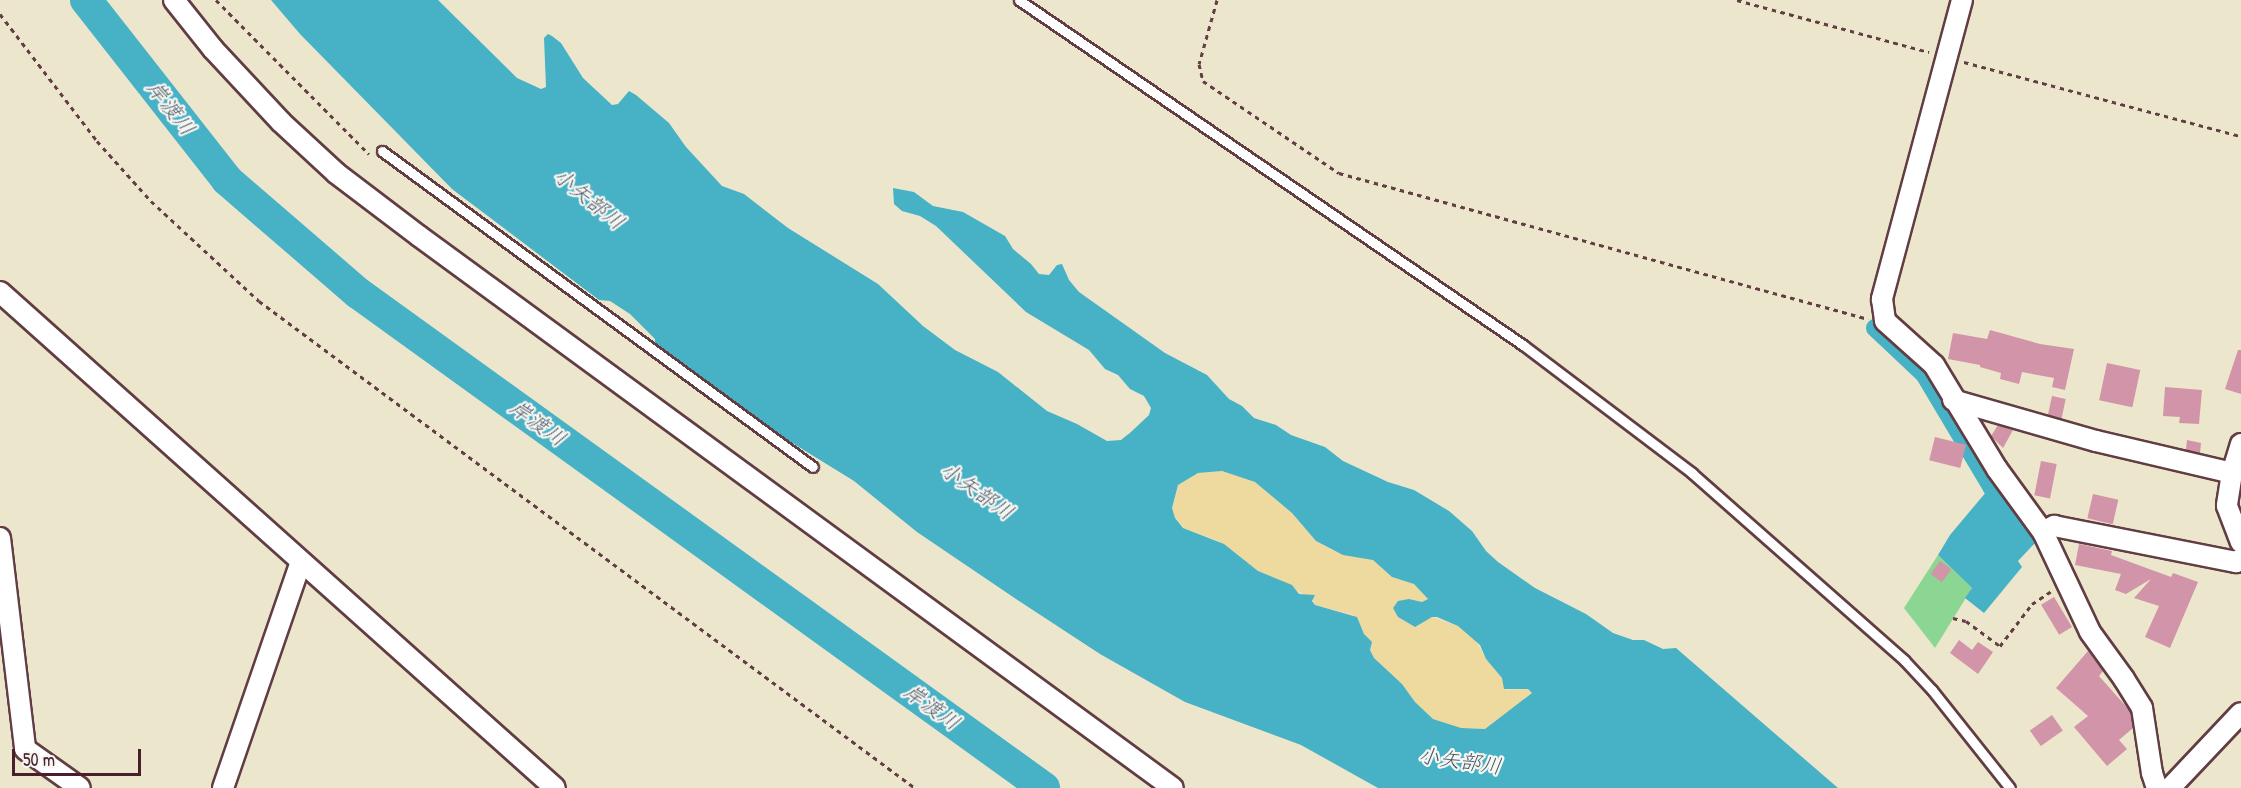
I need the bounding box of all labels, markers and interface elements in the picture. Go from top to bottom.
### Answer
water label: 岸渡川 [142,75,200,141]
water label: 小矢部川 [548,163,630,235]
water label: 岸渡川 [505,394,571,452]
water label: 小矢部川 [935,457,1019,525]
water label: 岸渡川 [899,678,965,736]
scale bar [15,737,144,775]
water label: 小矢部川 [1417,743,1503,779]
text: 50 m [23,747,55,772]

